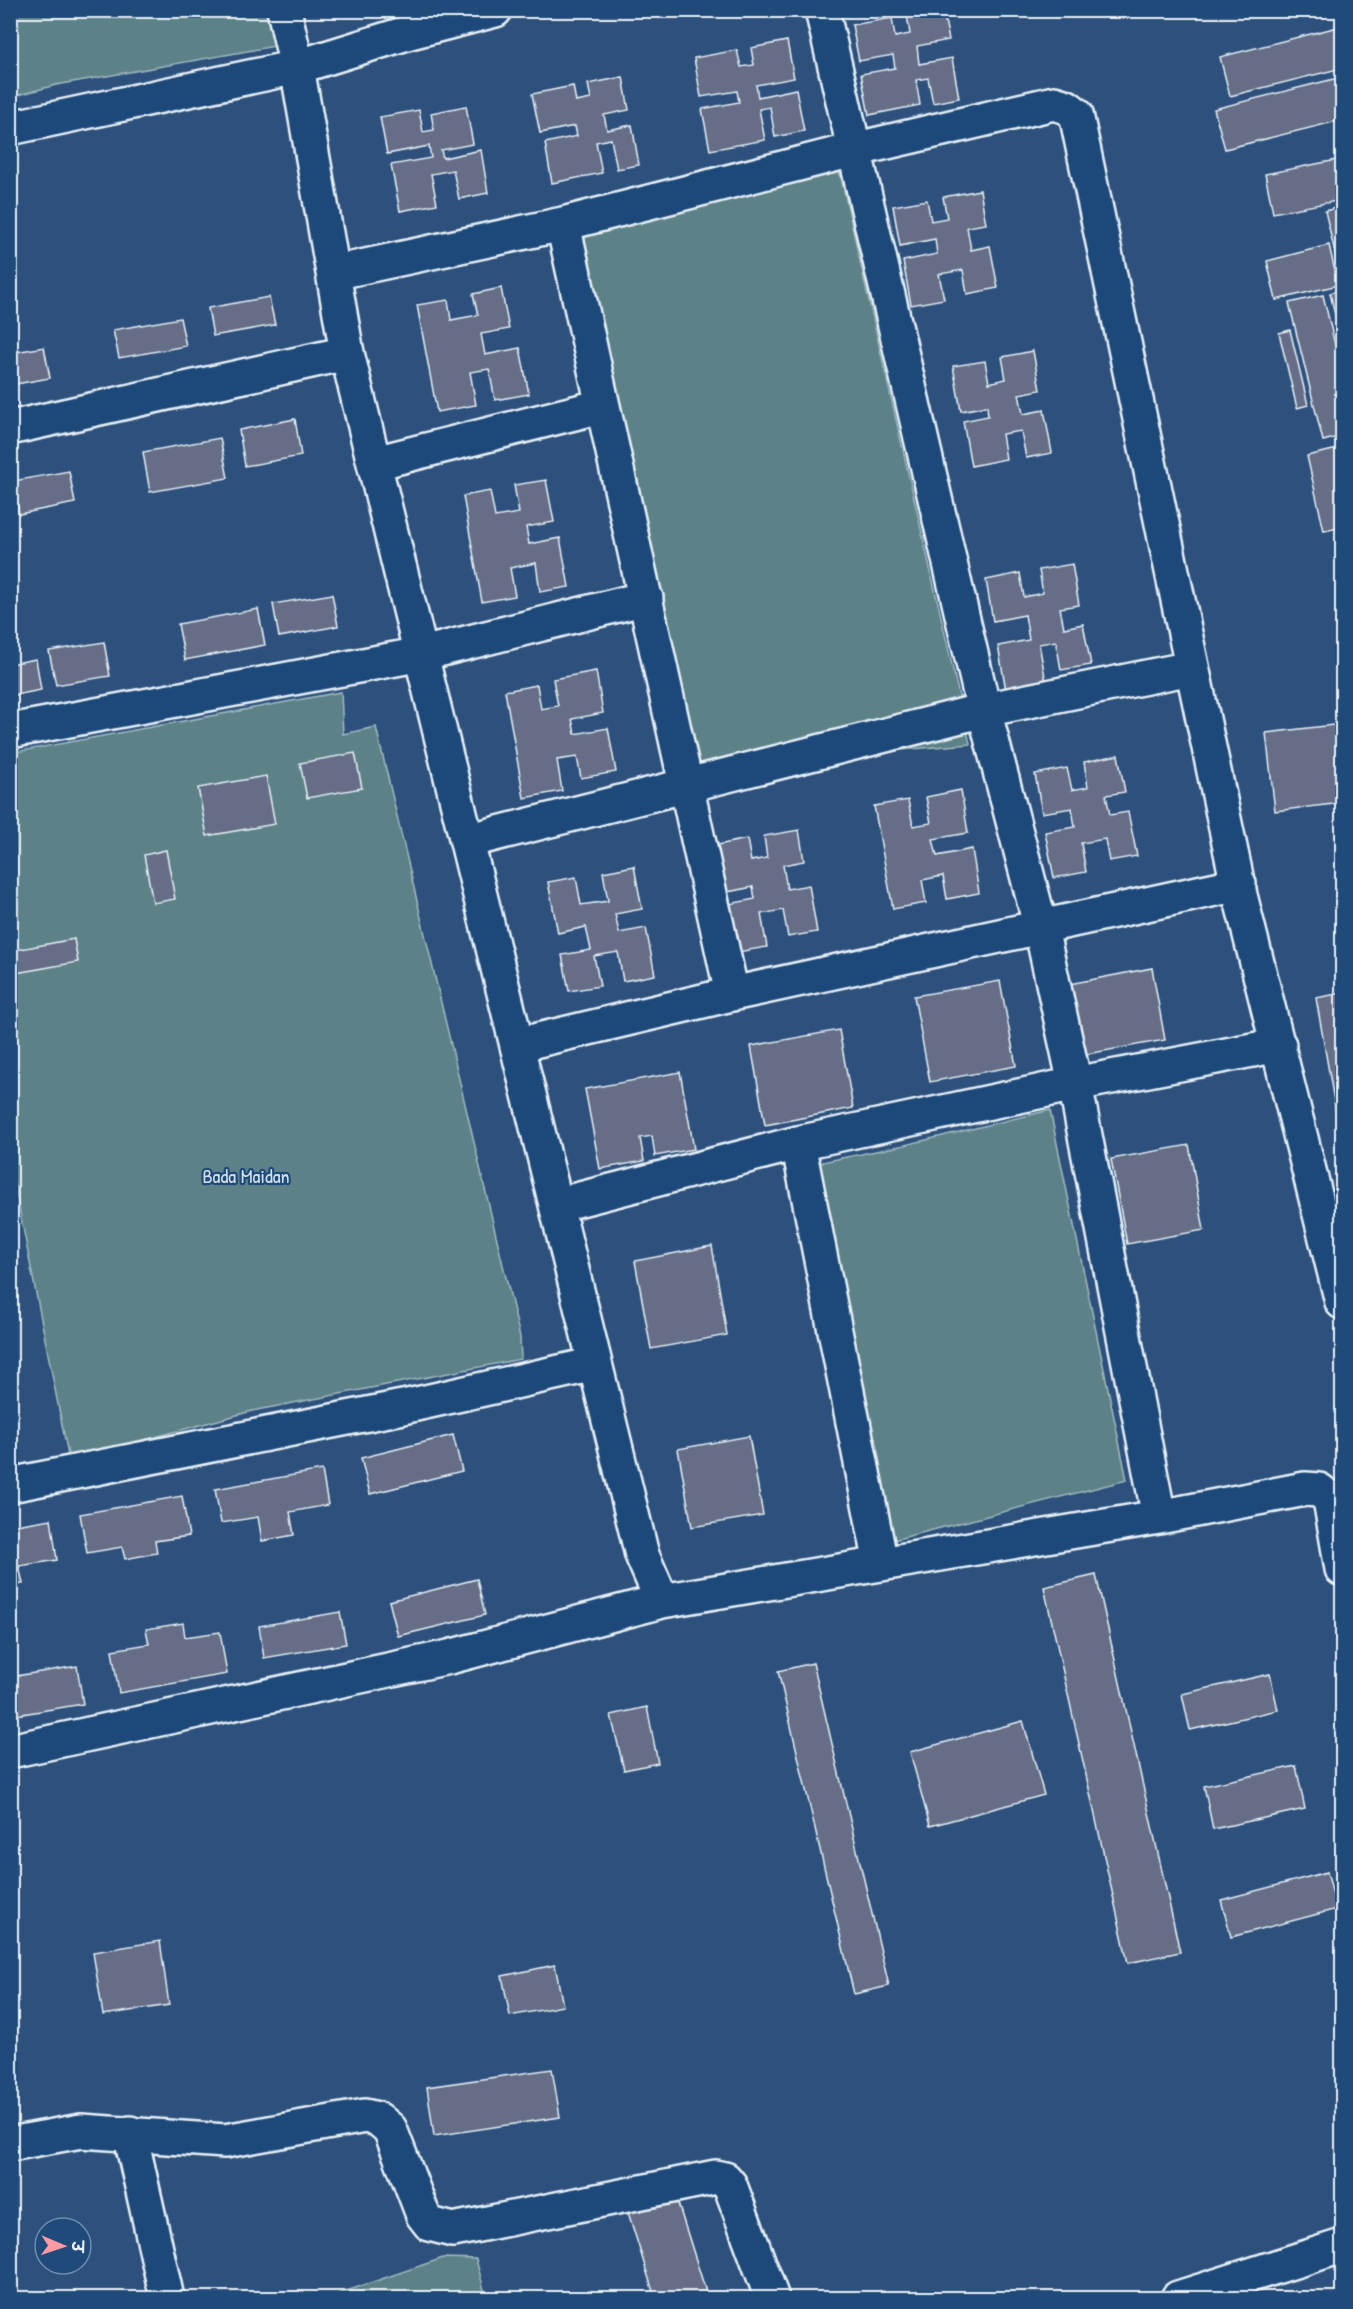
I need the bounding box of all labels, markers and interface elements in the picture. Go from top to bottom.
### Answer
park label: Bada Maidan [202,1162,290,1189]
north arrow [33,2216,93,2276]
text: उ [67,2239,89,2254]

